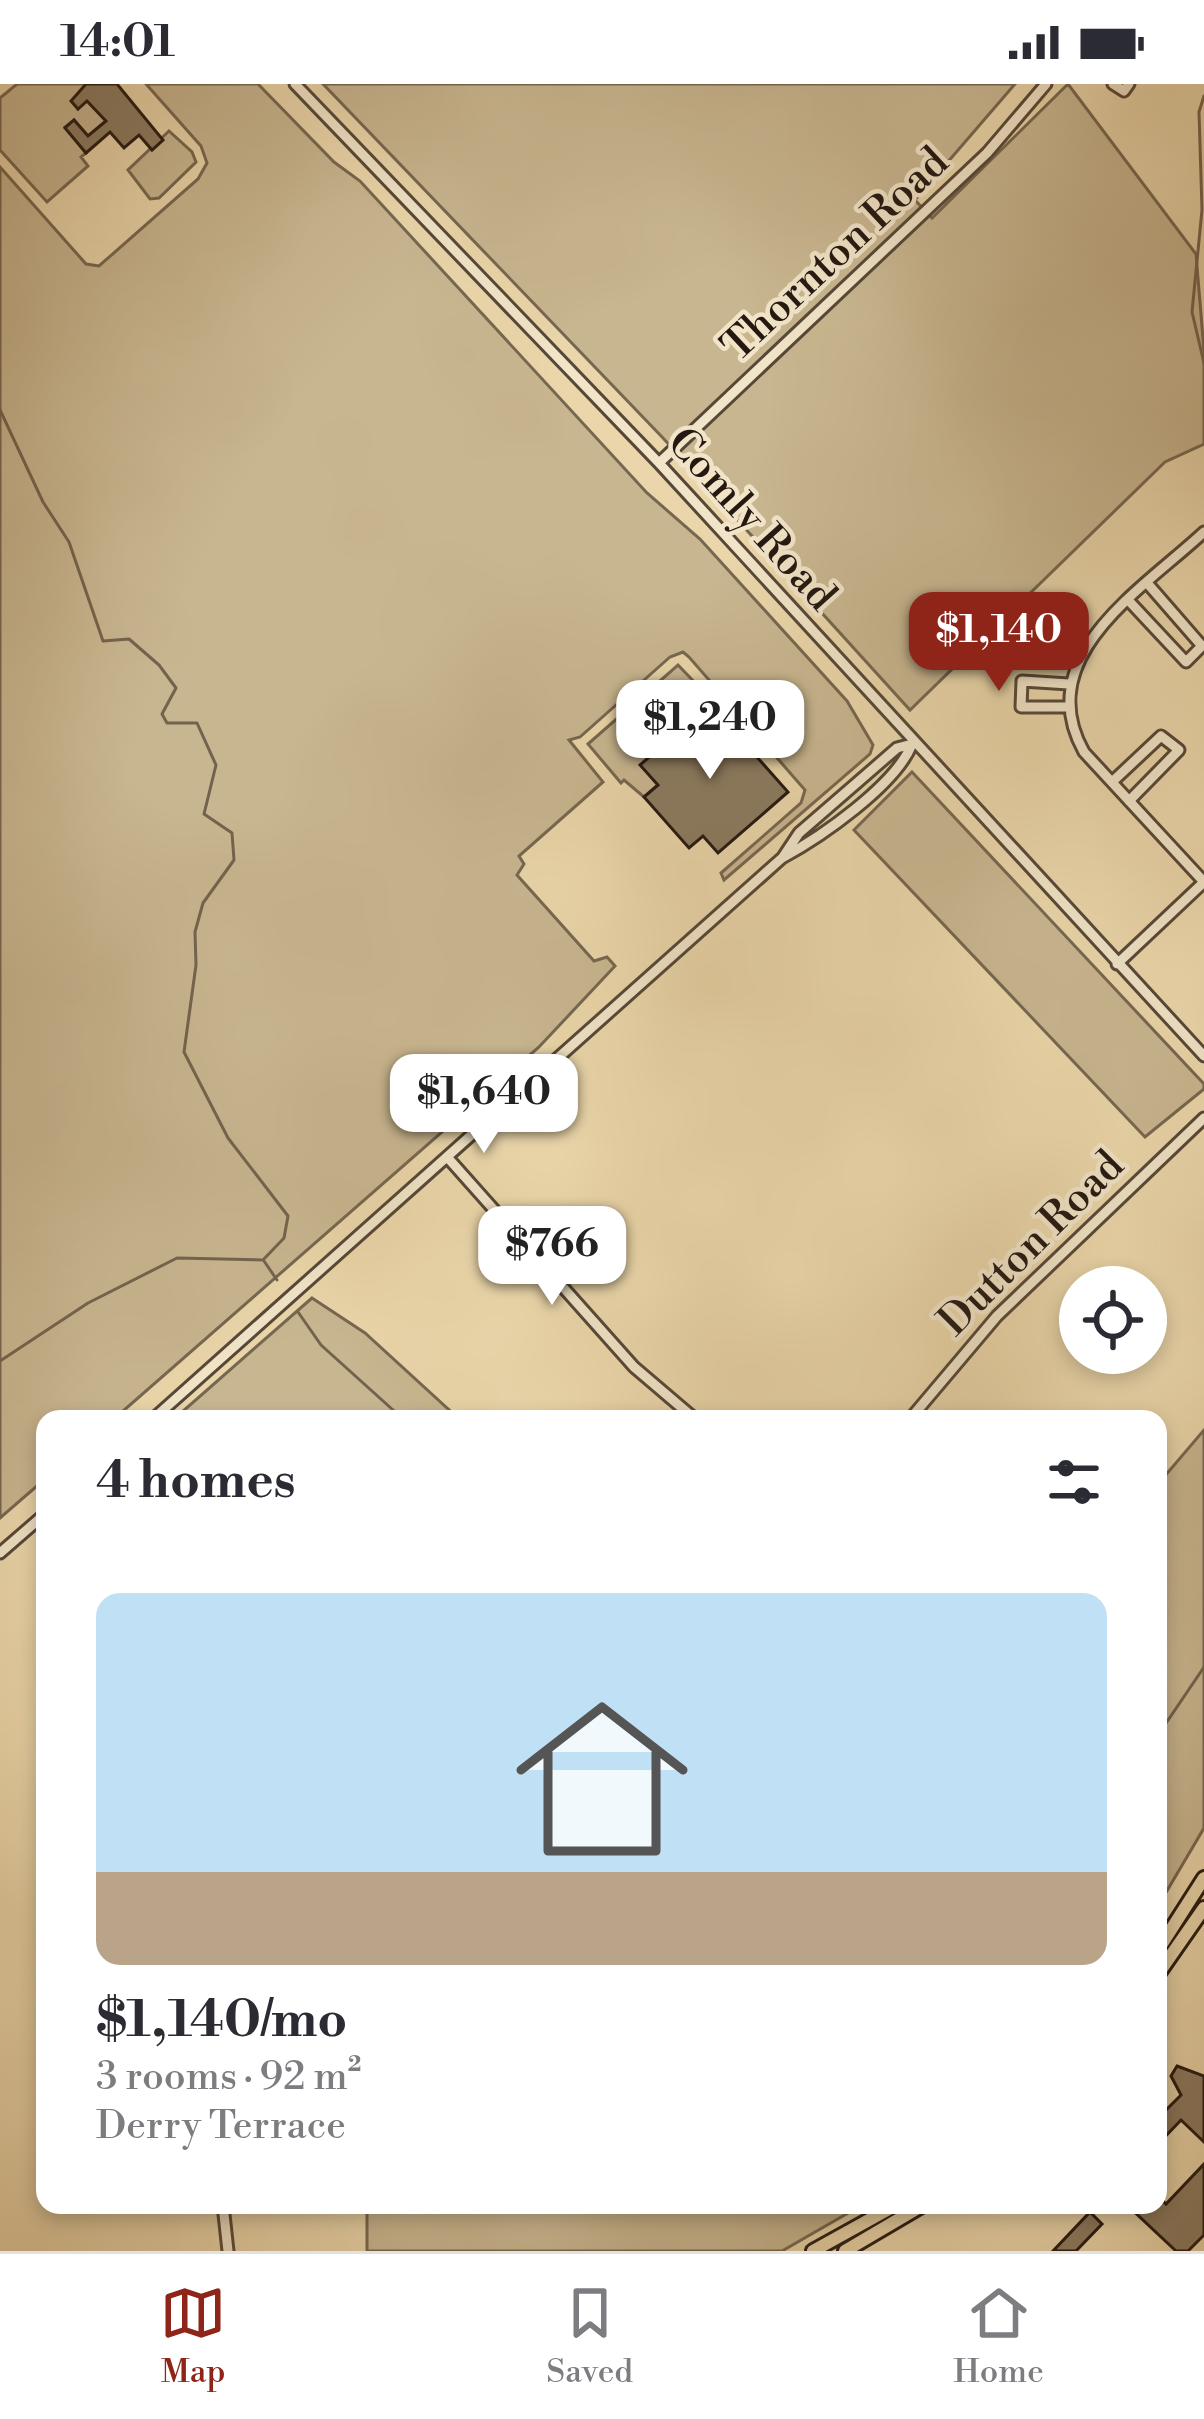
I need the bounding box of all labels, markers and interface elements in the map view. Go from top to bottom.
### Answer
text: 14:01 [60,14,175,71]
street label: Thornton Road [711,136,960,373]
street label: Comly Road [654,417,847,623]
pin: $1,140 [901,592,1097,694]
text: $1,140 [936,606,1062,655]
pin: $1,240 [612,680,808,782]
text: $1,240 [643,694,777,743]
pin: $1,640 [386,1054,582,1156]
text: $1,640 [417,1068,551,1117]
street label: Dutton Road [928,1140,1136,1348]
pin: $766 [481,1206,623,1308]
text: $766 [505,1220,599,1269]
map controls [1059,1266,1167,1374]
button: locate [1059,1266,1167,1374]
icon: filters [1041,1449,1107,1515]
text: 4 homes [96,1450,296,1514]
icon: home [494,1671,710,1887]
text: $1,140/mo [96,1989,347,2053]
text: 3 rooms · 92 m² [96,2053,361,2102]
text: Derry Terrace [96,2102,346,2151]
tab: Map [160,2280,226,2393]
tab: Saved [546,2280,633,2393]
tab: Home [953,2280,1044,2393]

